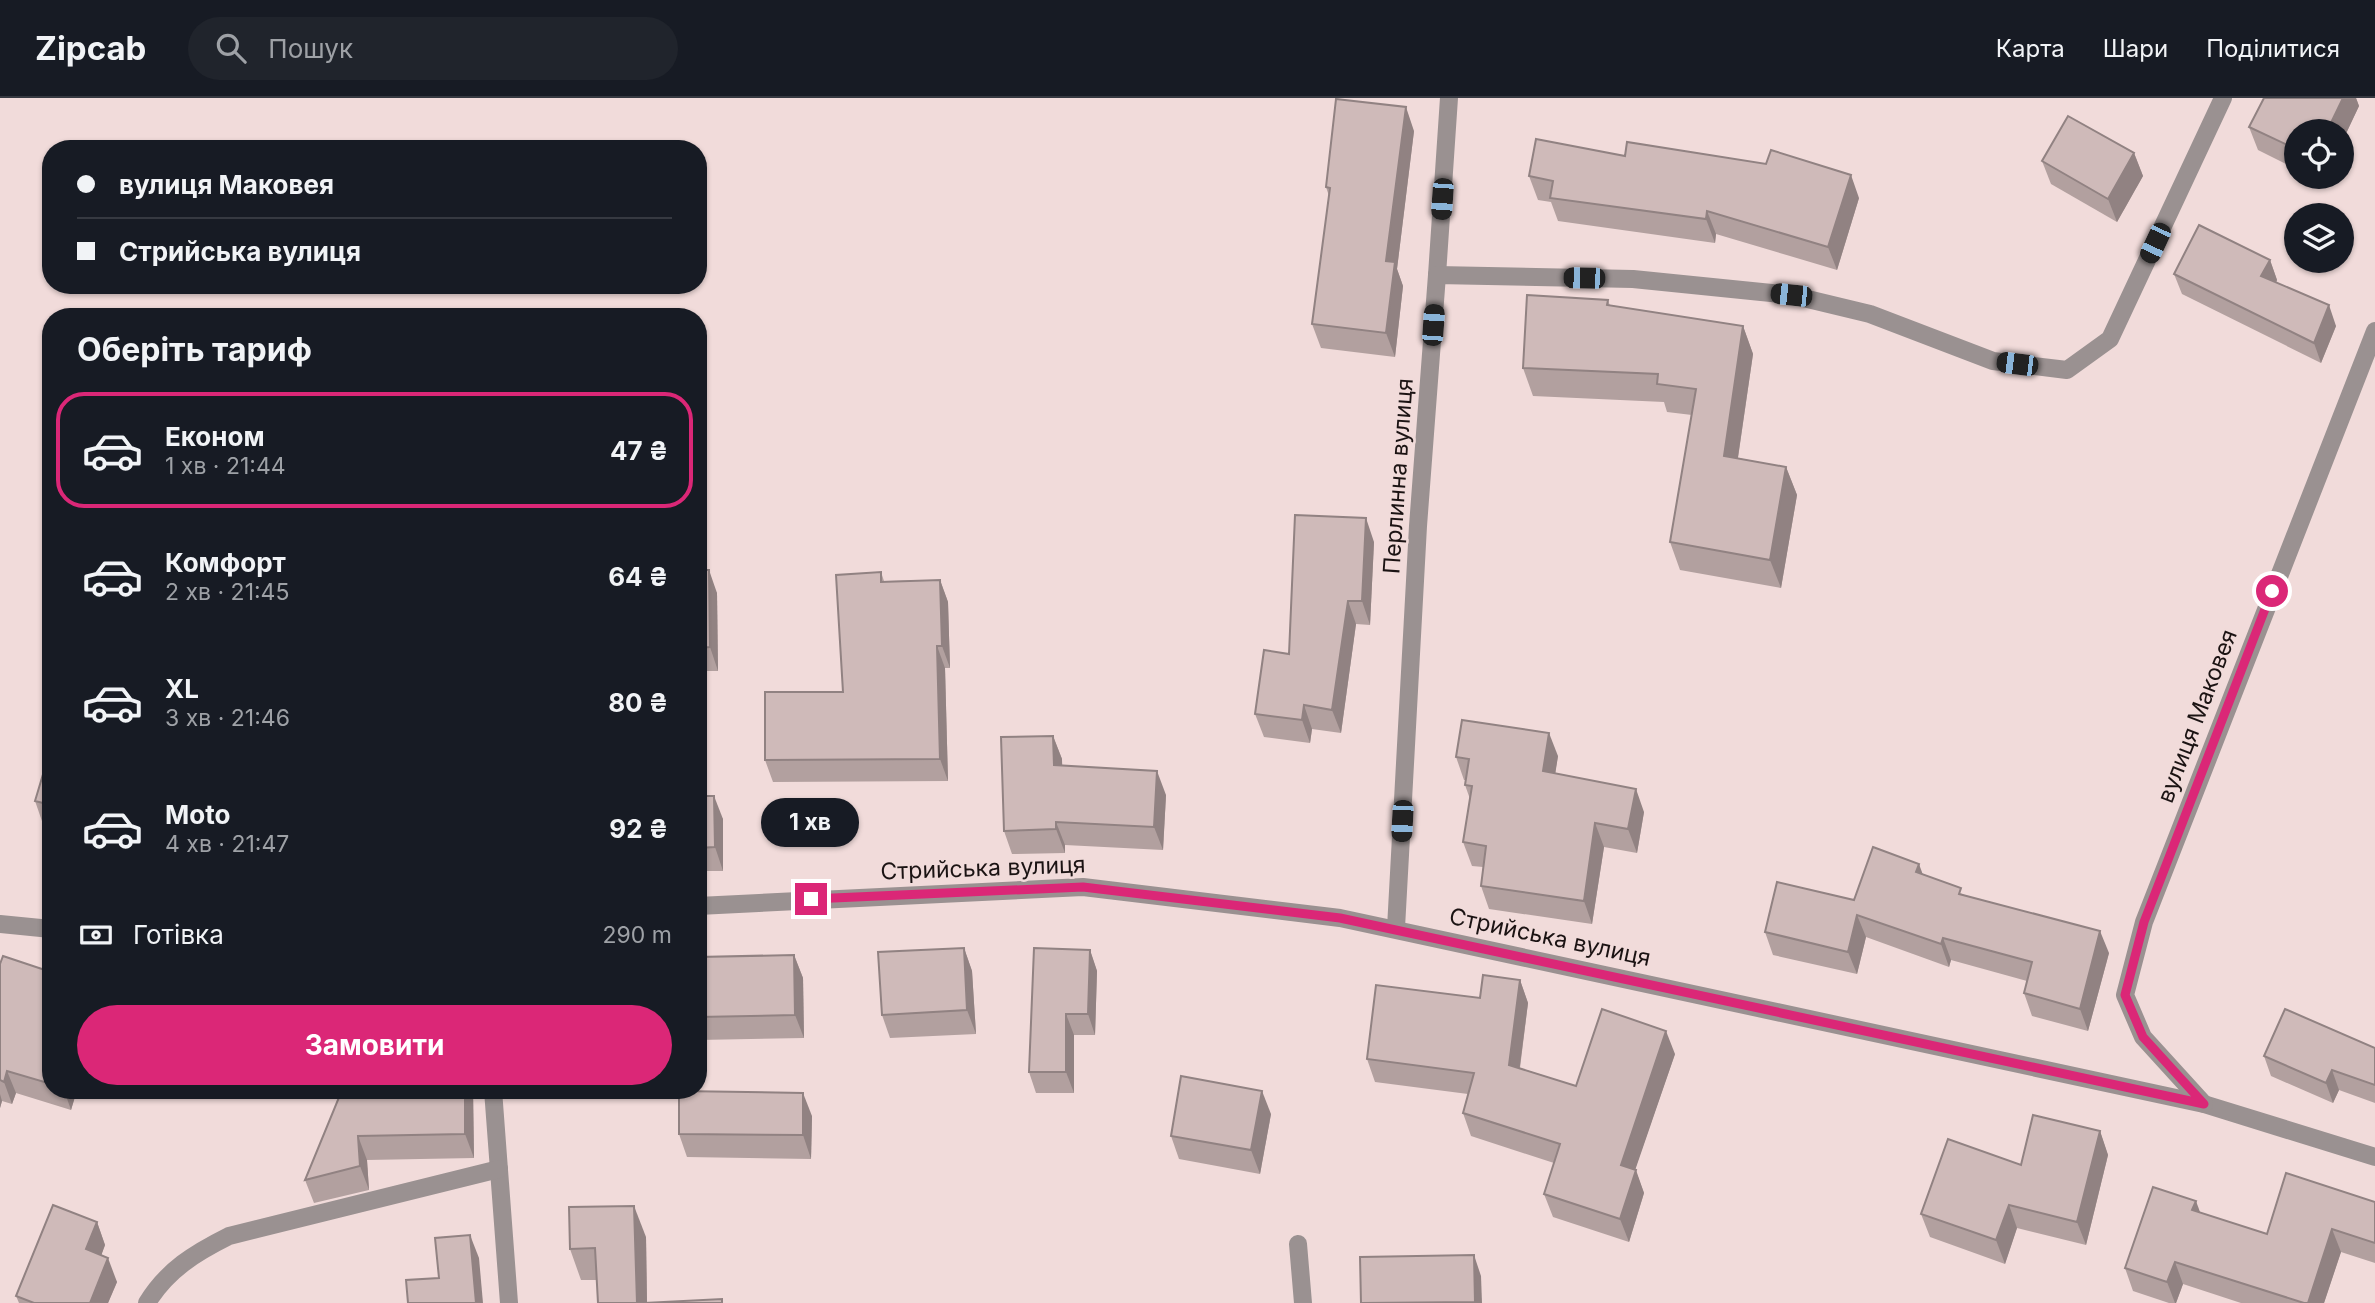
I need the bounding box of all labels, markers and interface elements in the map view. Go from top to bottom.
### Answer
search box [188,17,678,80]
text: Zipcab [35,28,146,68]
icon: search [212,29,250,67]
text: Пошук [268,33,353,64]
text: Карта [1996,34,2065,63]
text: Шари [2103,34,2168,63]
text: Поділитися [2206,34,2340,63]
map controls [2284,119,2354,273]
button: locate [2284,119,2354,189]
text: вулиця Маковея [119,169,334,200]
car [1431,177,1454,221]
button: layers [2284,203,2354,273]
car [2137,220,2174,266]
text: Стрийська вулиця [119,236,361,267]
car [1563,267,1606,289]
car [1770,282,1813,308]
car [1422,303,1445,347]
text: Оберіть тариф [77,330,312,369]
car [1995,351,2040,377]
street label: Перлинна вулиця [1377,377,1419,575]
icon: car [81,419,144,482]
text: Економ [165,421,265,452]
text: 47 ₴ [610,435,668,466]
text: 1 хв · 21:44 [165,452,286,480]
icon: car [81,545,144,608]
text: Комфорт [165,547,286,578]
text: 64 ₴ [608,561,668,592]
route start [2256,575,2288,607]
text: 2 хв · 21:45 [165,578,289,606]
street label: вулиця Маковея [2151,625,2243,807]
icon: car [81,671,144,734]
text: XL [165,673,199,704]
text: 80 ₴ [608,687,668,718]
text: 3 хв · 21:46 [165,704,290,732]
icon: car [81,797,144,860]
callout: 1 хв [762,798,860,846]
text: Moto [165,799,230,830]
car [1391,799,1414,843]
text: 1 хв [789,808,831,836]
text: 92 ₴ [609,813,668,844]
text: 4 хв · 21:47 [165,830,289,858]
street label: Стрийська вулиця [880,850,1086,886]
route end [795,883,827,915]
street label: Стрийська вулиця [1447,902,1653,972]
icon: cash [77,916,115,954]
text: Готівка [133,919,224,950]
text: 290 m [603,921,672,949]
button: Замовити [77,1005,672,1085]

